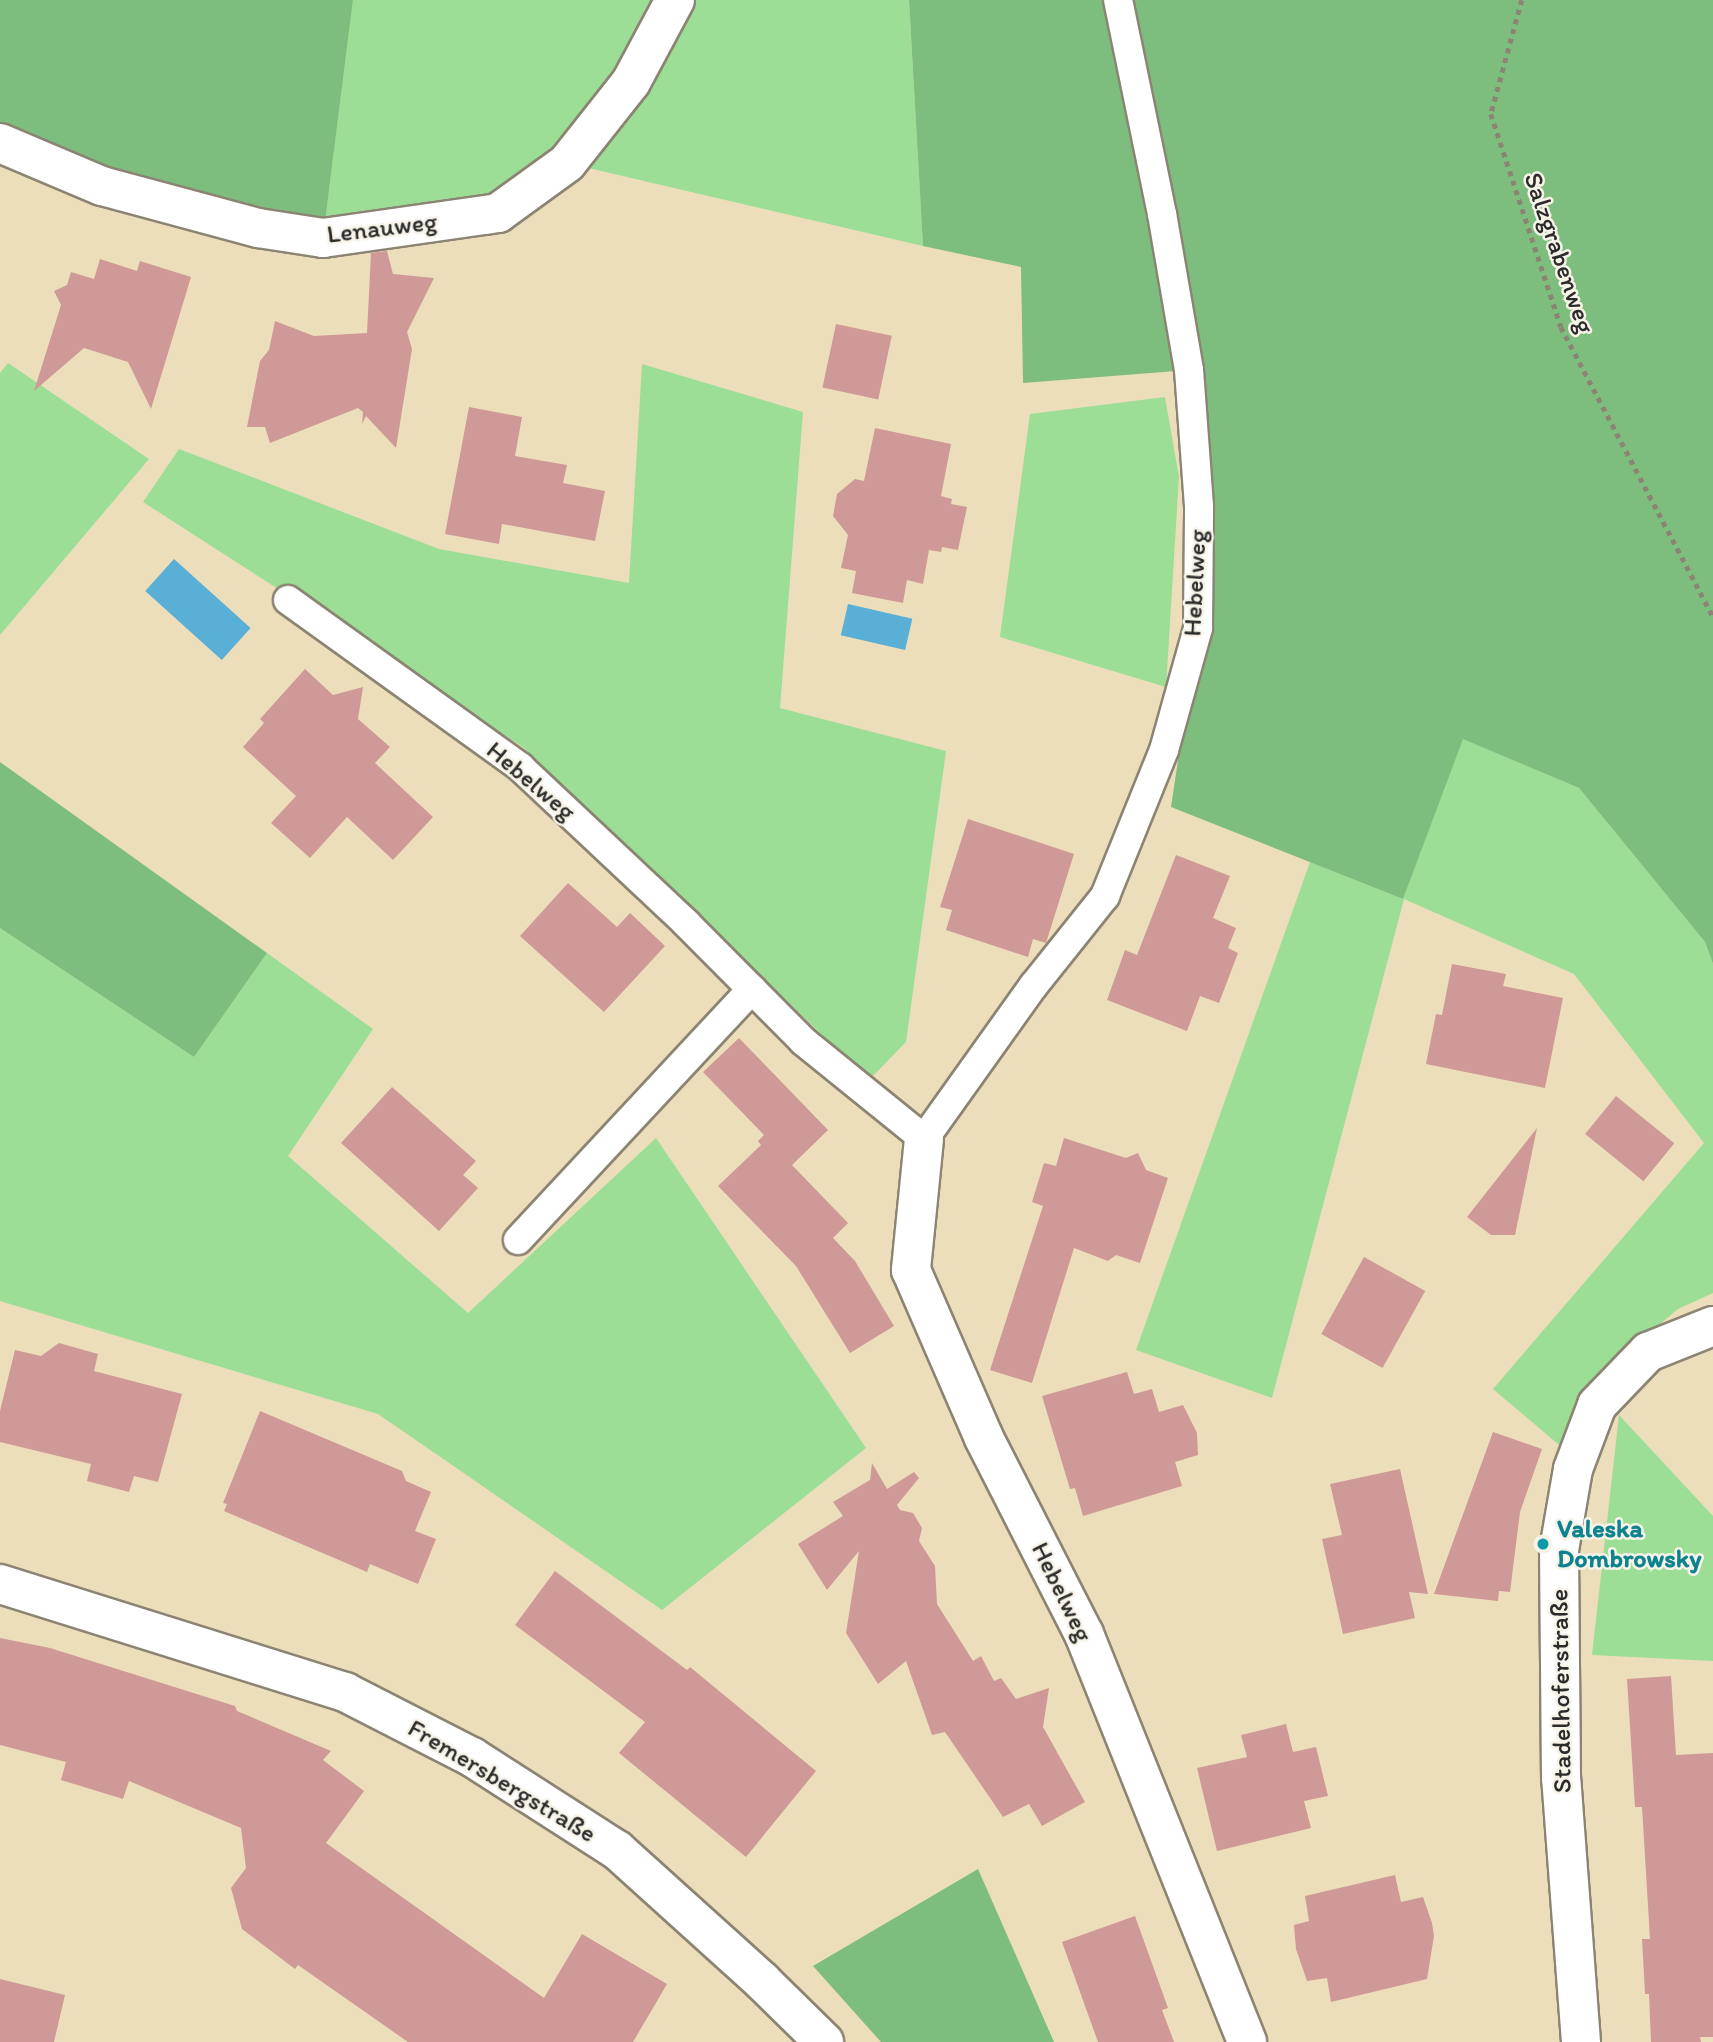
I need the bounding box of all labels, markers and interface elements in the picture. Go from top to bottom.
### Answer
street label: Salzgrabenweg [1517,169,1601,337]
street label: Lenauweg [325,206,439,250]
street label: Hebelweg [1177,529,1213,637]
street label: Hebelweg [480,735,582,827]
place label: Valeska Dombrowsky [1557,1513,1701,1574]
marker: Valeska Dombrowsky [1535,1536,1551,1552]
street label: Hebelweg [1024,1537,1100,1647]
street label: Stadelhoferstraße [1544,1589,1578,1793]
street label: Fremersbergstraße [402,1712,602,1850]

